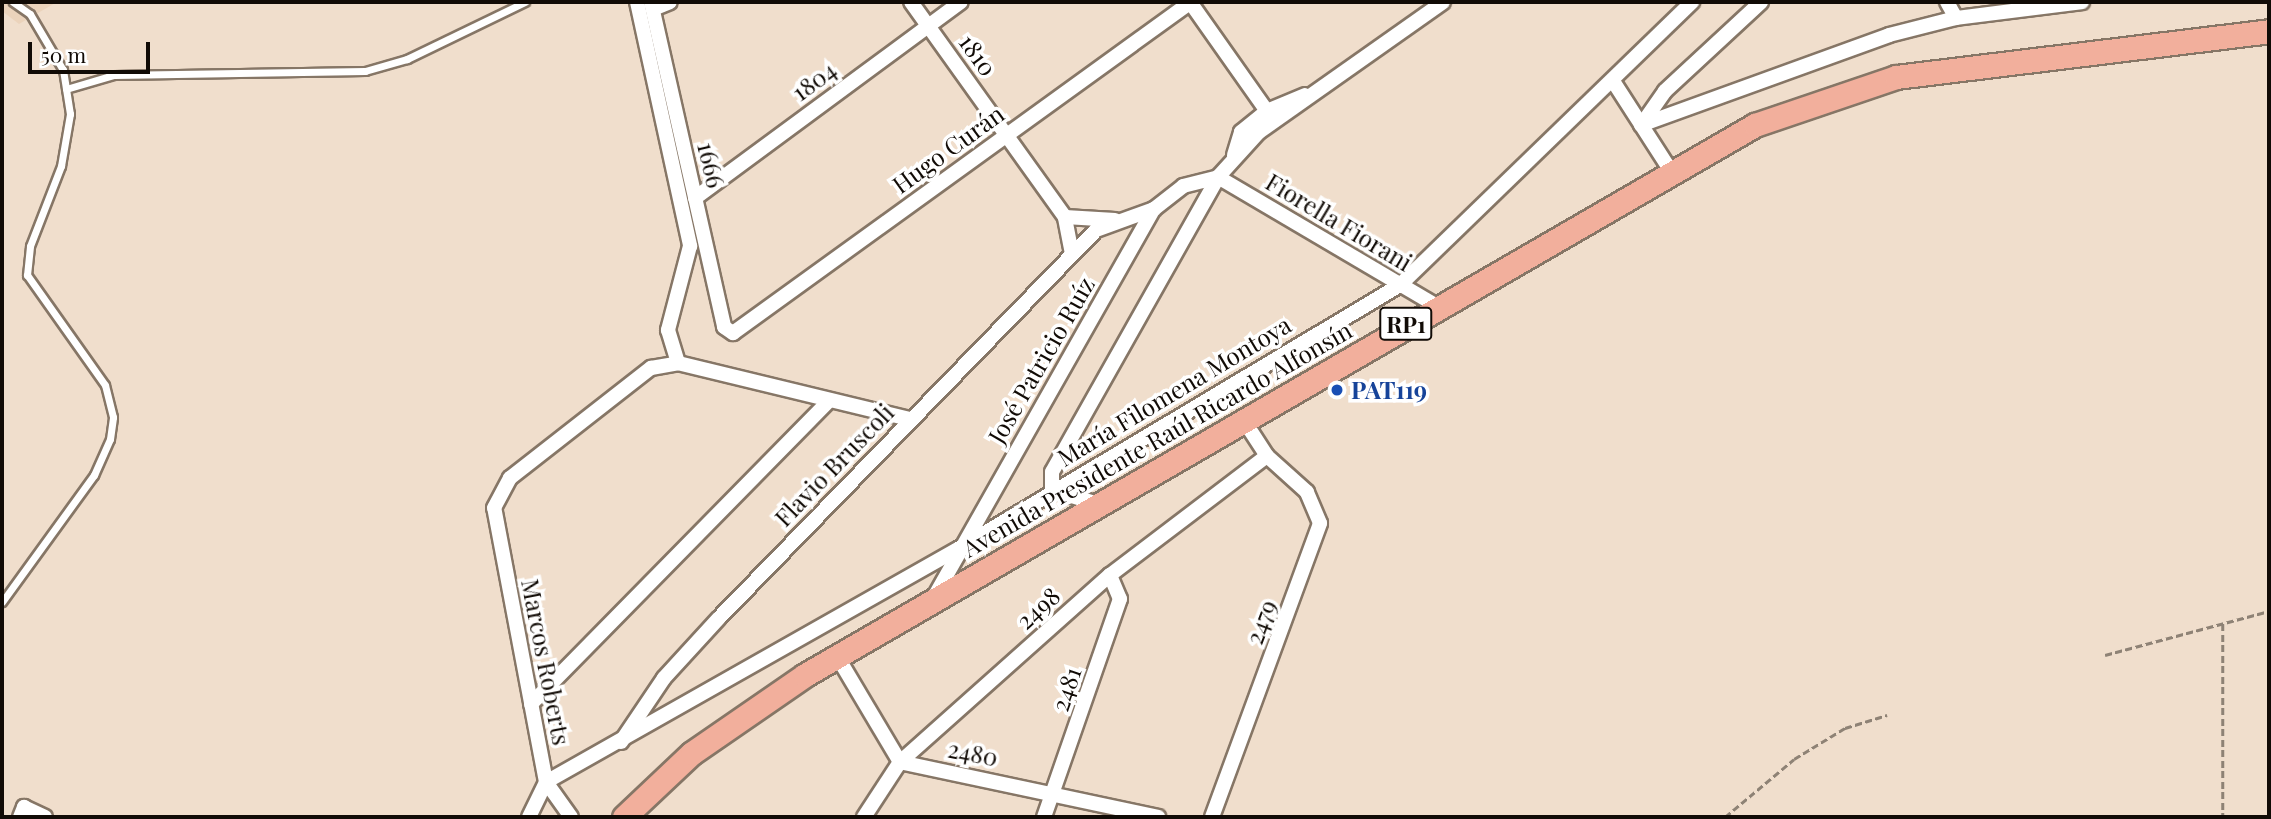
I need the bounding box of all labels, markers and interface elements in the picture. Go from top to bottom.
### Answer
scale bar [32,28,154,72]
street label: 1810 [953,28,1003,82]
text: 50 m [41,40,86,68]
street label: 1804 [786,55,842,107]
street label: Hugo Curán [887,99,1009,199]
street label: 1666 [692,139,730,191]
street label: Fiorella Fiorani [1261,167,1417,277]
street label: José Patricio Ruíz [982,272,1100,448]
road number: RP1 [1378,304,1434,344]
street label: María Filomena Montoya [1052,310,1296,472]
street label: Avenida Presidente Raúl Ricardo Alfonsín [957,315,1357,563]
place label: PAT119 [1351,376,1427,404]
marker: PAT119 [1329,382,1345,398]
street label: Flavio Bruscoli [769,398,899,532]
street label: Marcos Roberts [516,576,576,748]
street label: 2498 [1011,581,1065,635]
street label: 2479 [1239,596,1283,648]
street label: 2481 [1045,663,1087,715]
street label: 2480 [946,734,1000,772]

